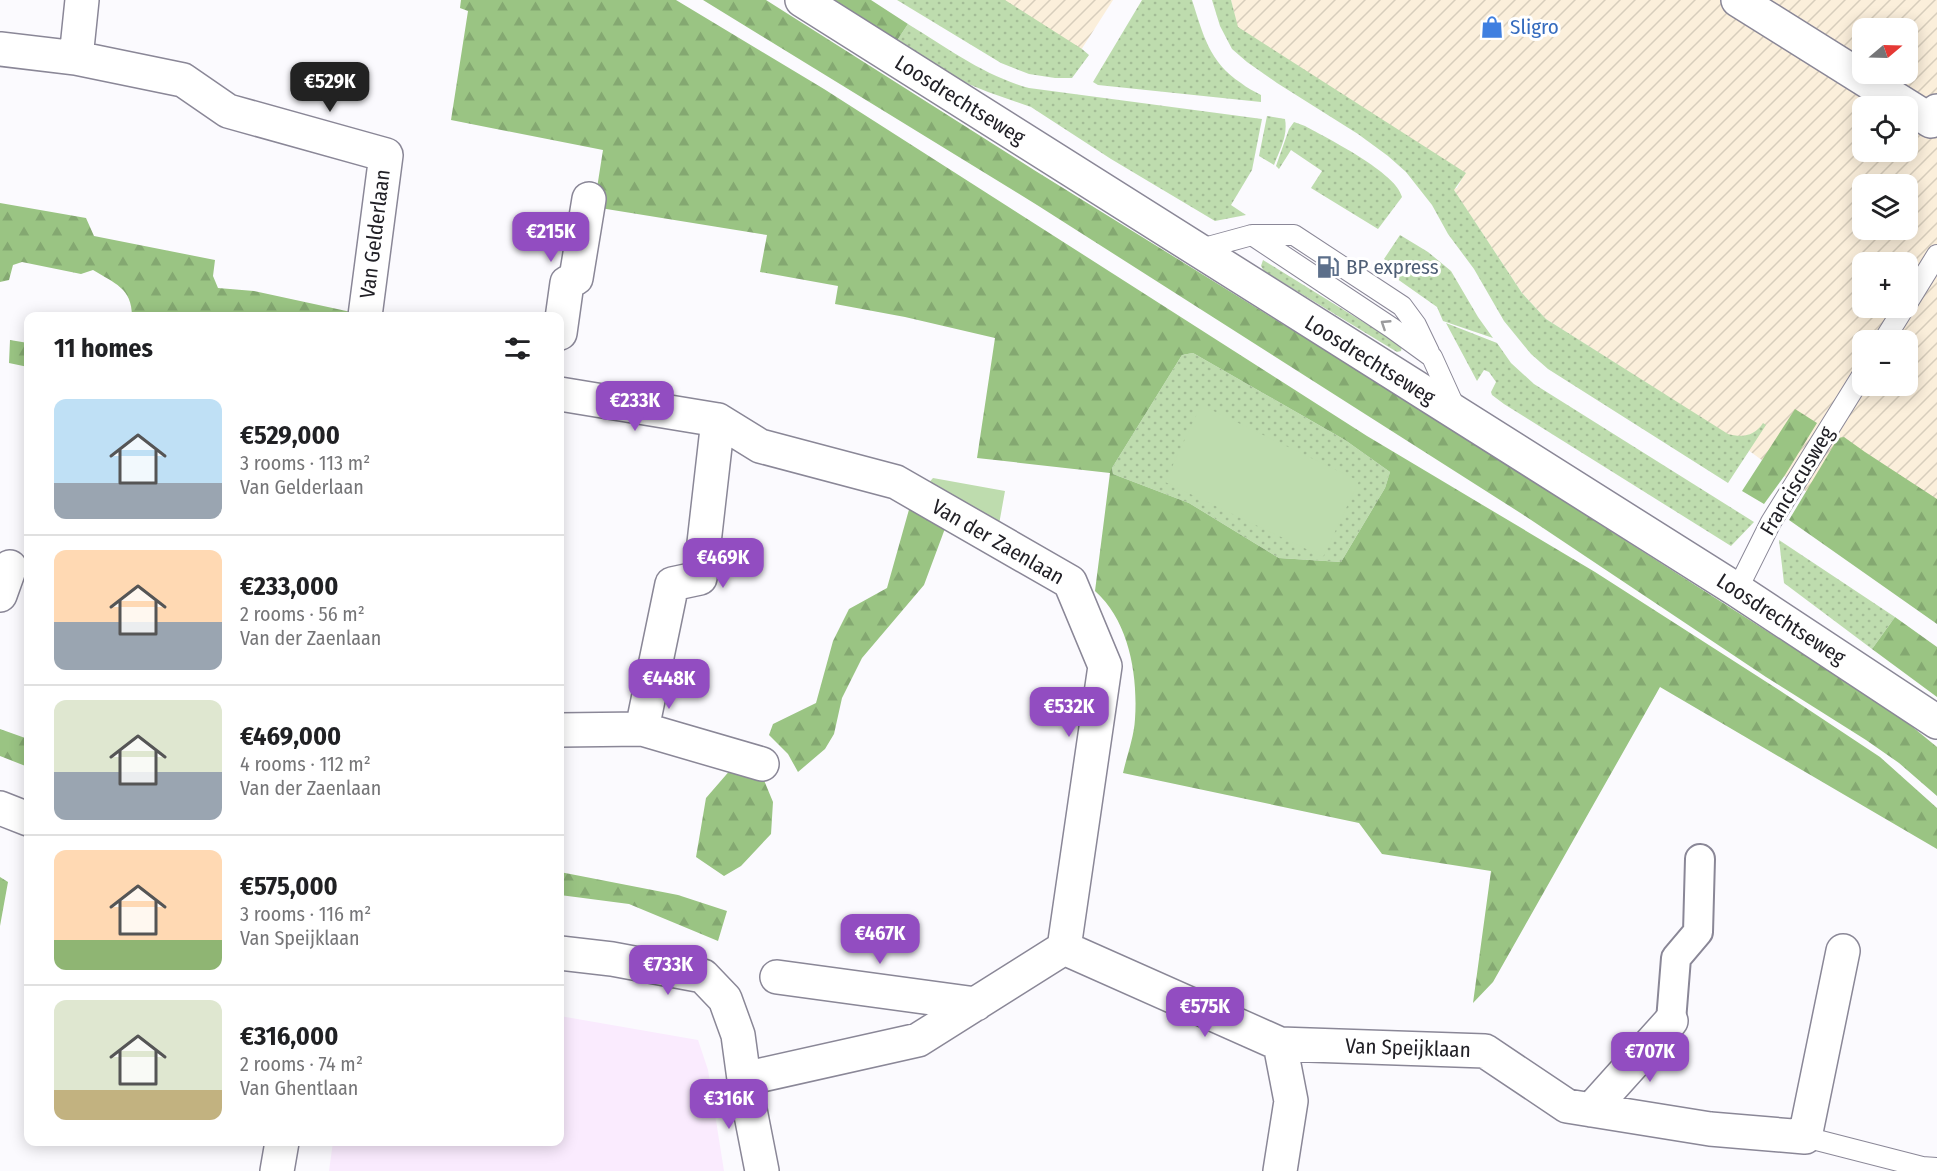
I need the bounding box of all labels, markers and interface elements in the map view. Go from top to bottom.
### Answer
shop icon: Sligro [1479,14,1505,40]
place label: Sligro [1510,14,1559,40]
north arrow [1852,18,1918,84]
map controls [1852,18,1918,396]
street label: Loosdrechtseweg [890,50,1030,150]
pin: €529K [288,62,372,113]
text: €529K [304,69,356,93]
button: locate [1852,96,1918,162]
street label: Van Gelderlaan [354,168,396,300]
button: layers [1852,174,1918,240]
pin: €215K [509,212,593,263]
text: €215K [526,219,576,243]
button: + [1852,252,1918,318]
fuel station icon: BP express [1315,254,1341,280]
place label: BP express [1346,254,1439,280]
street label: Loosdrechtseweg [1300,310,1440,410]
one-way arrow [1381,319,1391,331]
button: − [1852,330,1918,396]
icon: filters [501,332,534,365]
text: 11 homes [54,333,153,364]
pin: €233K [593,381,677,432]
text: €233K [610,388,660,412]
text: €529,000 [240,420,340,451]
street label: Franciscusweg [1754,422,1840,540]
icon: home [102,423,174,495]
text: 3 rooms · 113 m² [240,451,370,475]
text: Van Gelderlaan [240,475,364,499]
street label: Van der Zaenlaan [927,494,1069,590]
pin: €469K [681,538,765,589]
text: €469K [697,545,749,569]
street label: Loosdrechtseweg [1712,568,1850,670]
text: €233,000 [240,571,338,602]
icon: home [102,574,174,646]
text: 2 rooms · 56 m² [240,602,365,626]
text: Van der Zaenlaan [240,626,381,650]
pin: €448K [627,659,711,710]
text: €448K [643,666,695,690]
pin: €532K [1027,687,1111,738]
text: €532K [1044,694,1094,718]
text: €469,000 [240,721,341,752]
icon: home [102,724,174,796]
text: 4 rooms · 112 m² [240,752,371,776]
text: Van der Zaenlaan [240,776,381,800]
text: €575,000 [240,871,338,902]
icon: home [102,874,174,946]
text: 3 rooms · 116 m² [240,902,371,926]
pin: €467K [838,914,922,965]
text: €467K [855,921,905,945]
text: Van Speijklaan [240,926,359,950]
pin: €733K [626,945,710,996]
text: €733K [643,952,693,976]
pin: €575K [1163,987,1247,1038]
text: €575K [1180,994,1230,1018]
text: €316,000 [240,1021,338,1052]
icon: home [102,1024,174,1096]
pin: €707K [1608,1032,1692,1083]
street label: Van Speijklaan [1345,1033,1471,1063]
text: €707K [1625,1039,1675,1063]
text: 2 rooms · 74 m² [240,1052,363,1076]
text: Van Ghentlaan [240,1076,358,1100]
pin: €316K [687,1079,771,1130]
text: €316K [704,1086,754,1110]

